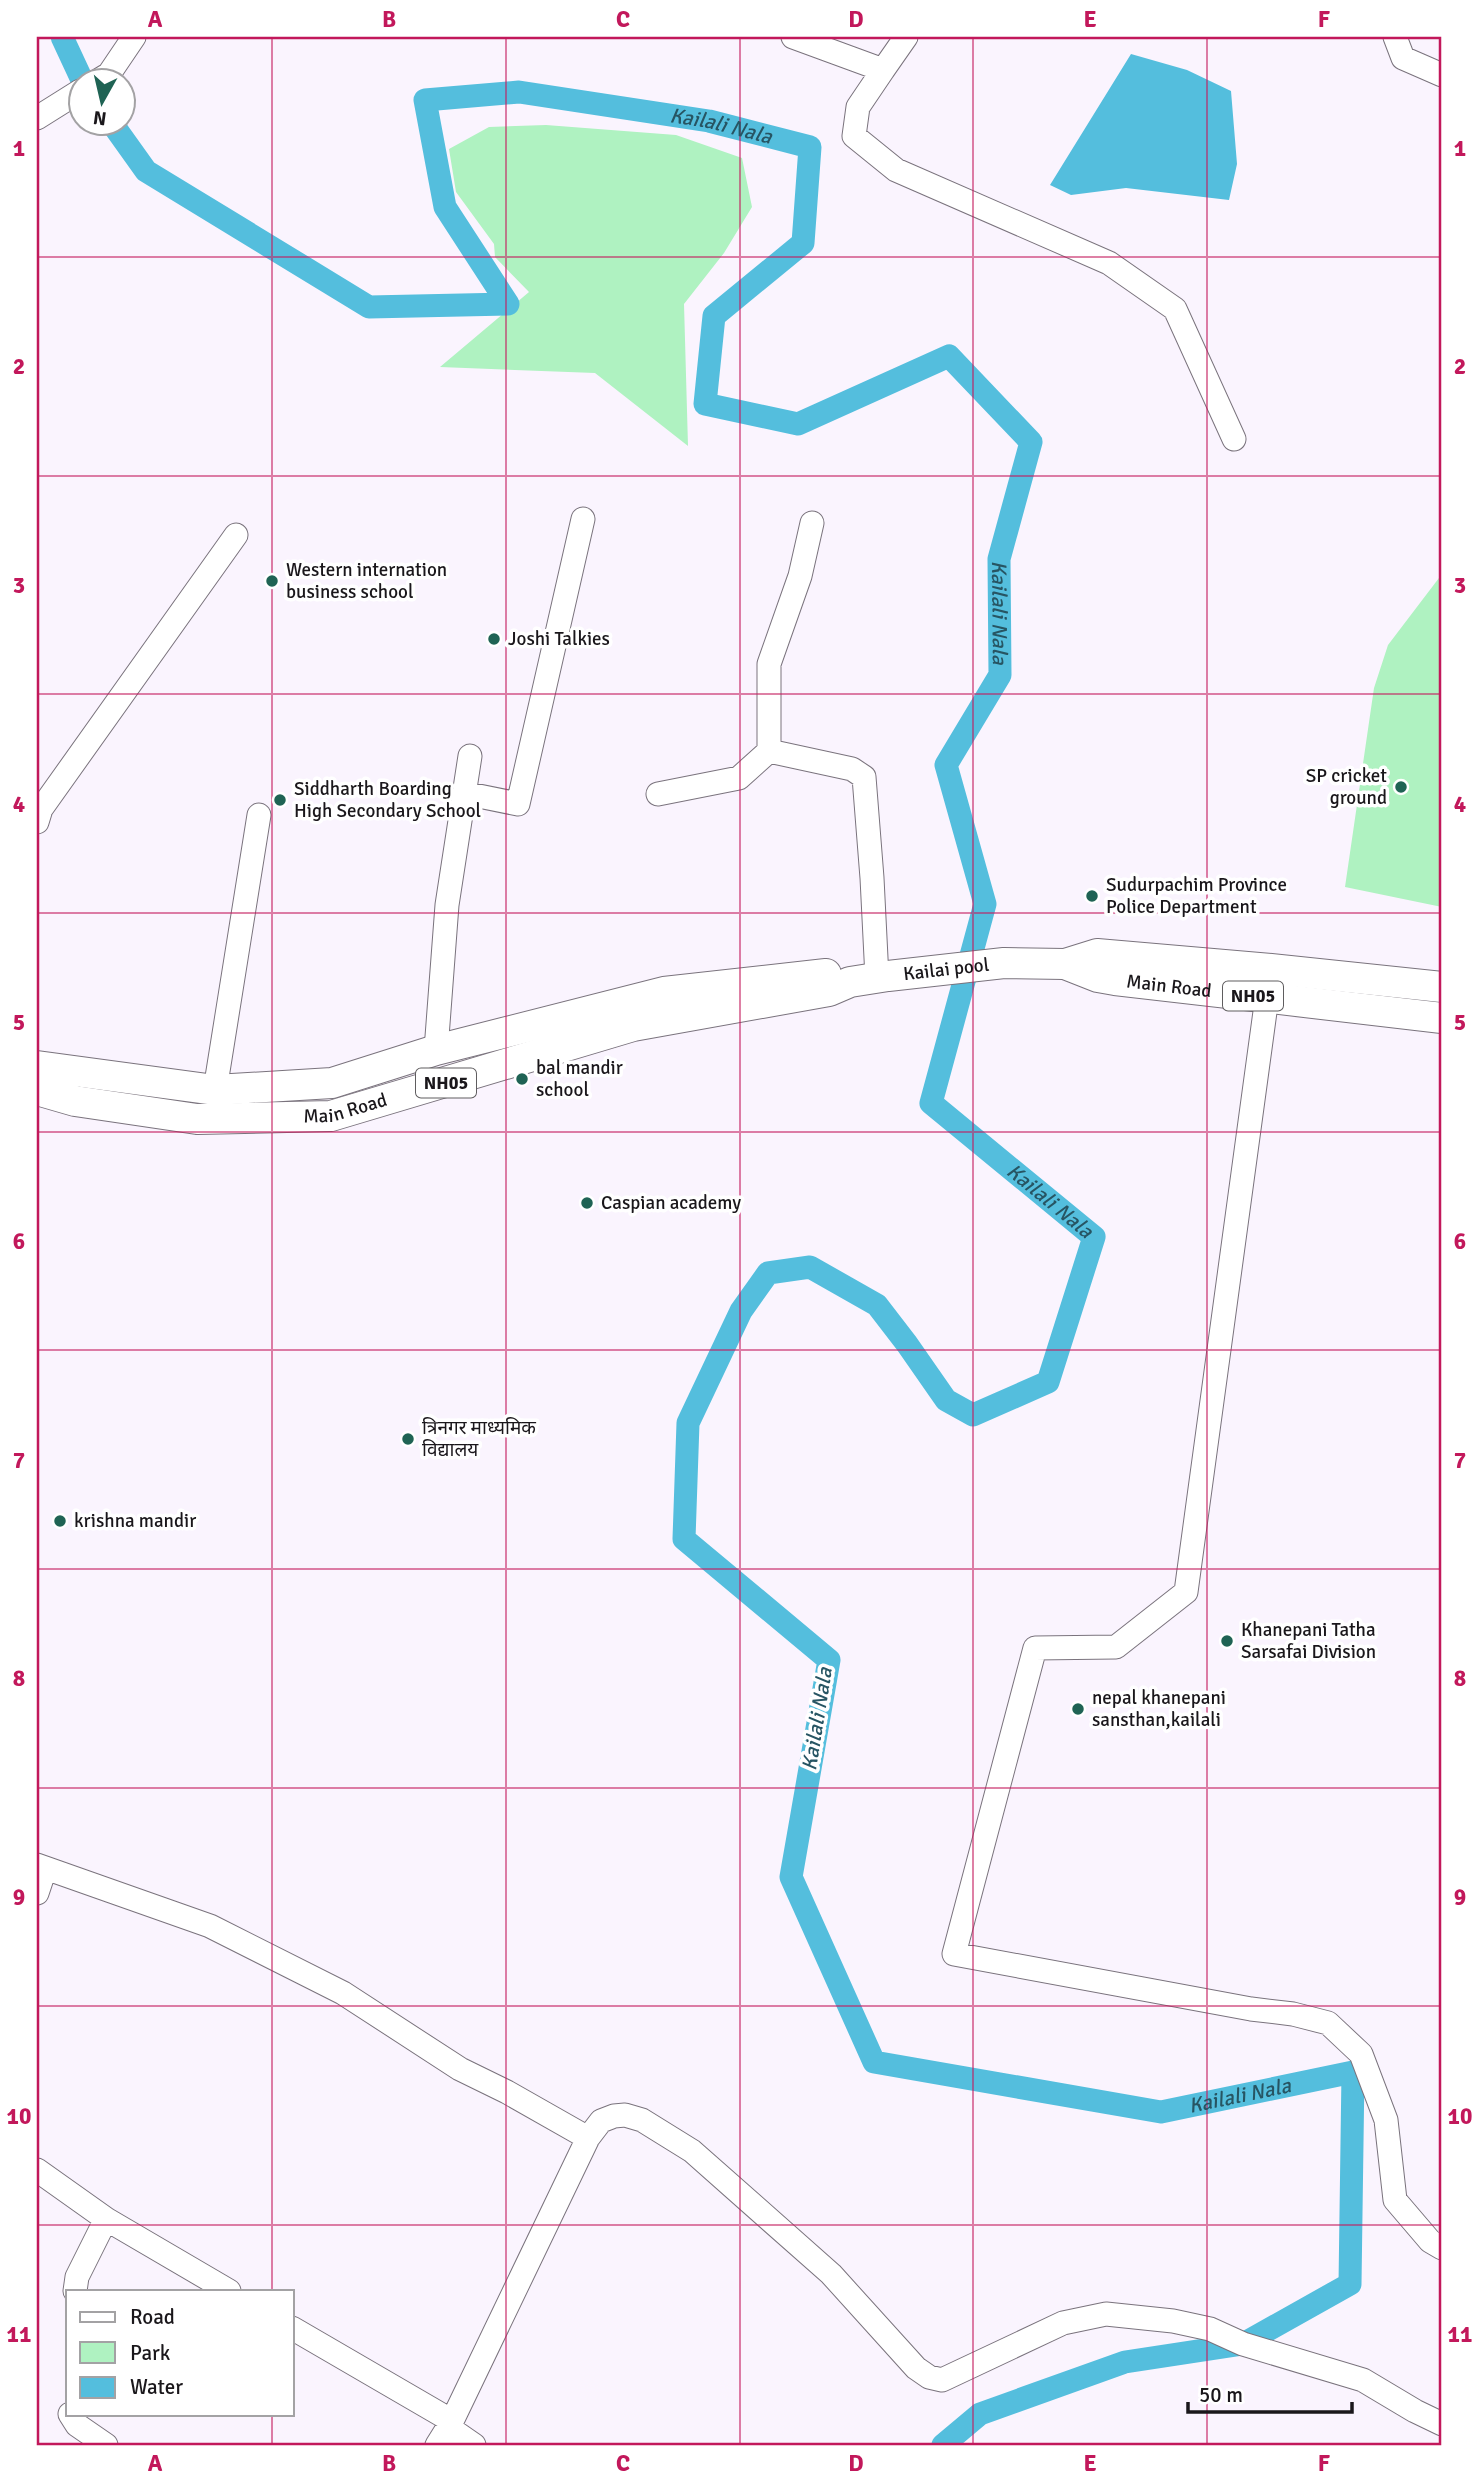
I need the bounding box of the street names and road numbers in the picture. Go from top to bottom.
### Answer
street label: Kailai pool [902,953,990,986]
street label: Main Road [1125,969,1213,1003]
road number: NH05 [1223,981,1283,1010]
road number: NH05 [416,1068,476,1098]
street label: Main Road [303,1088,390,1129]

